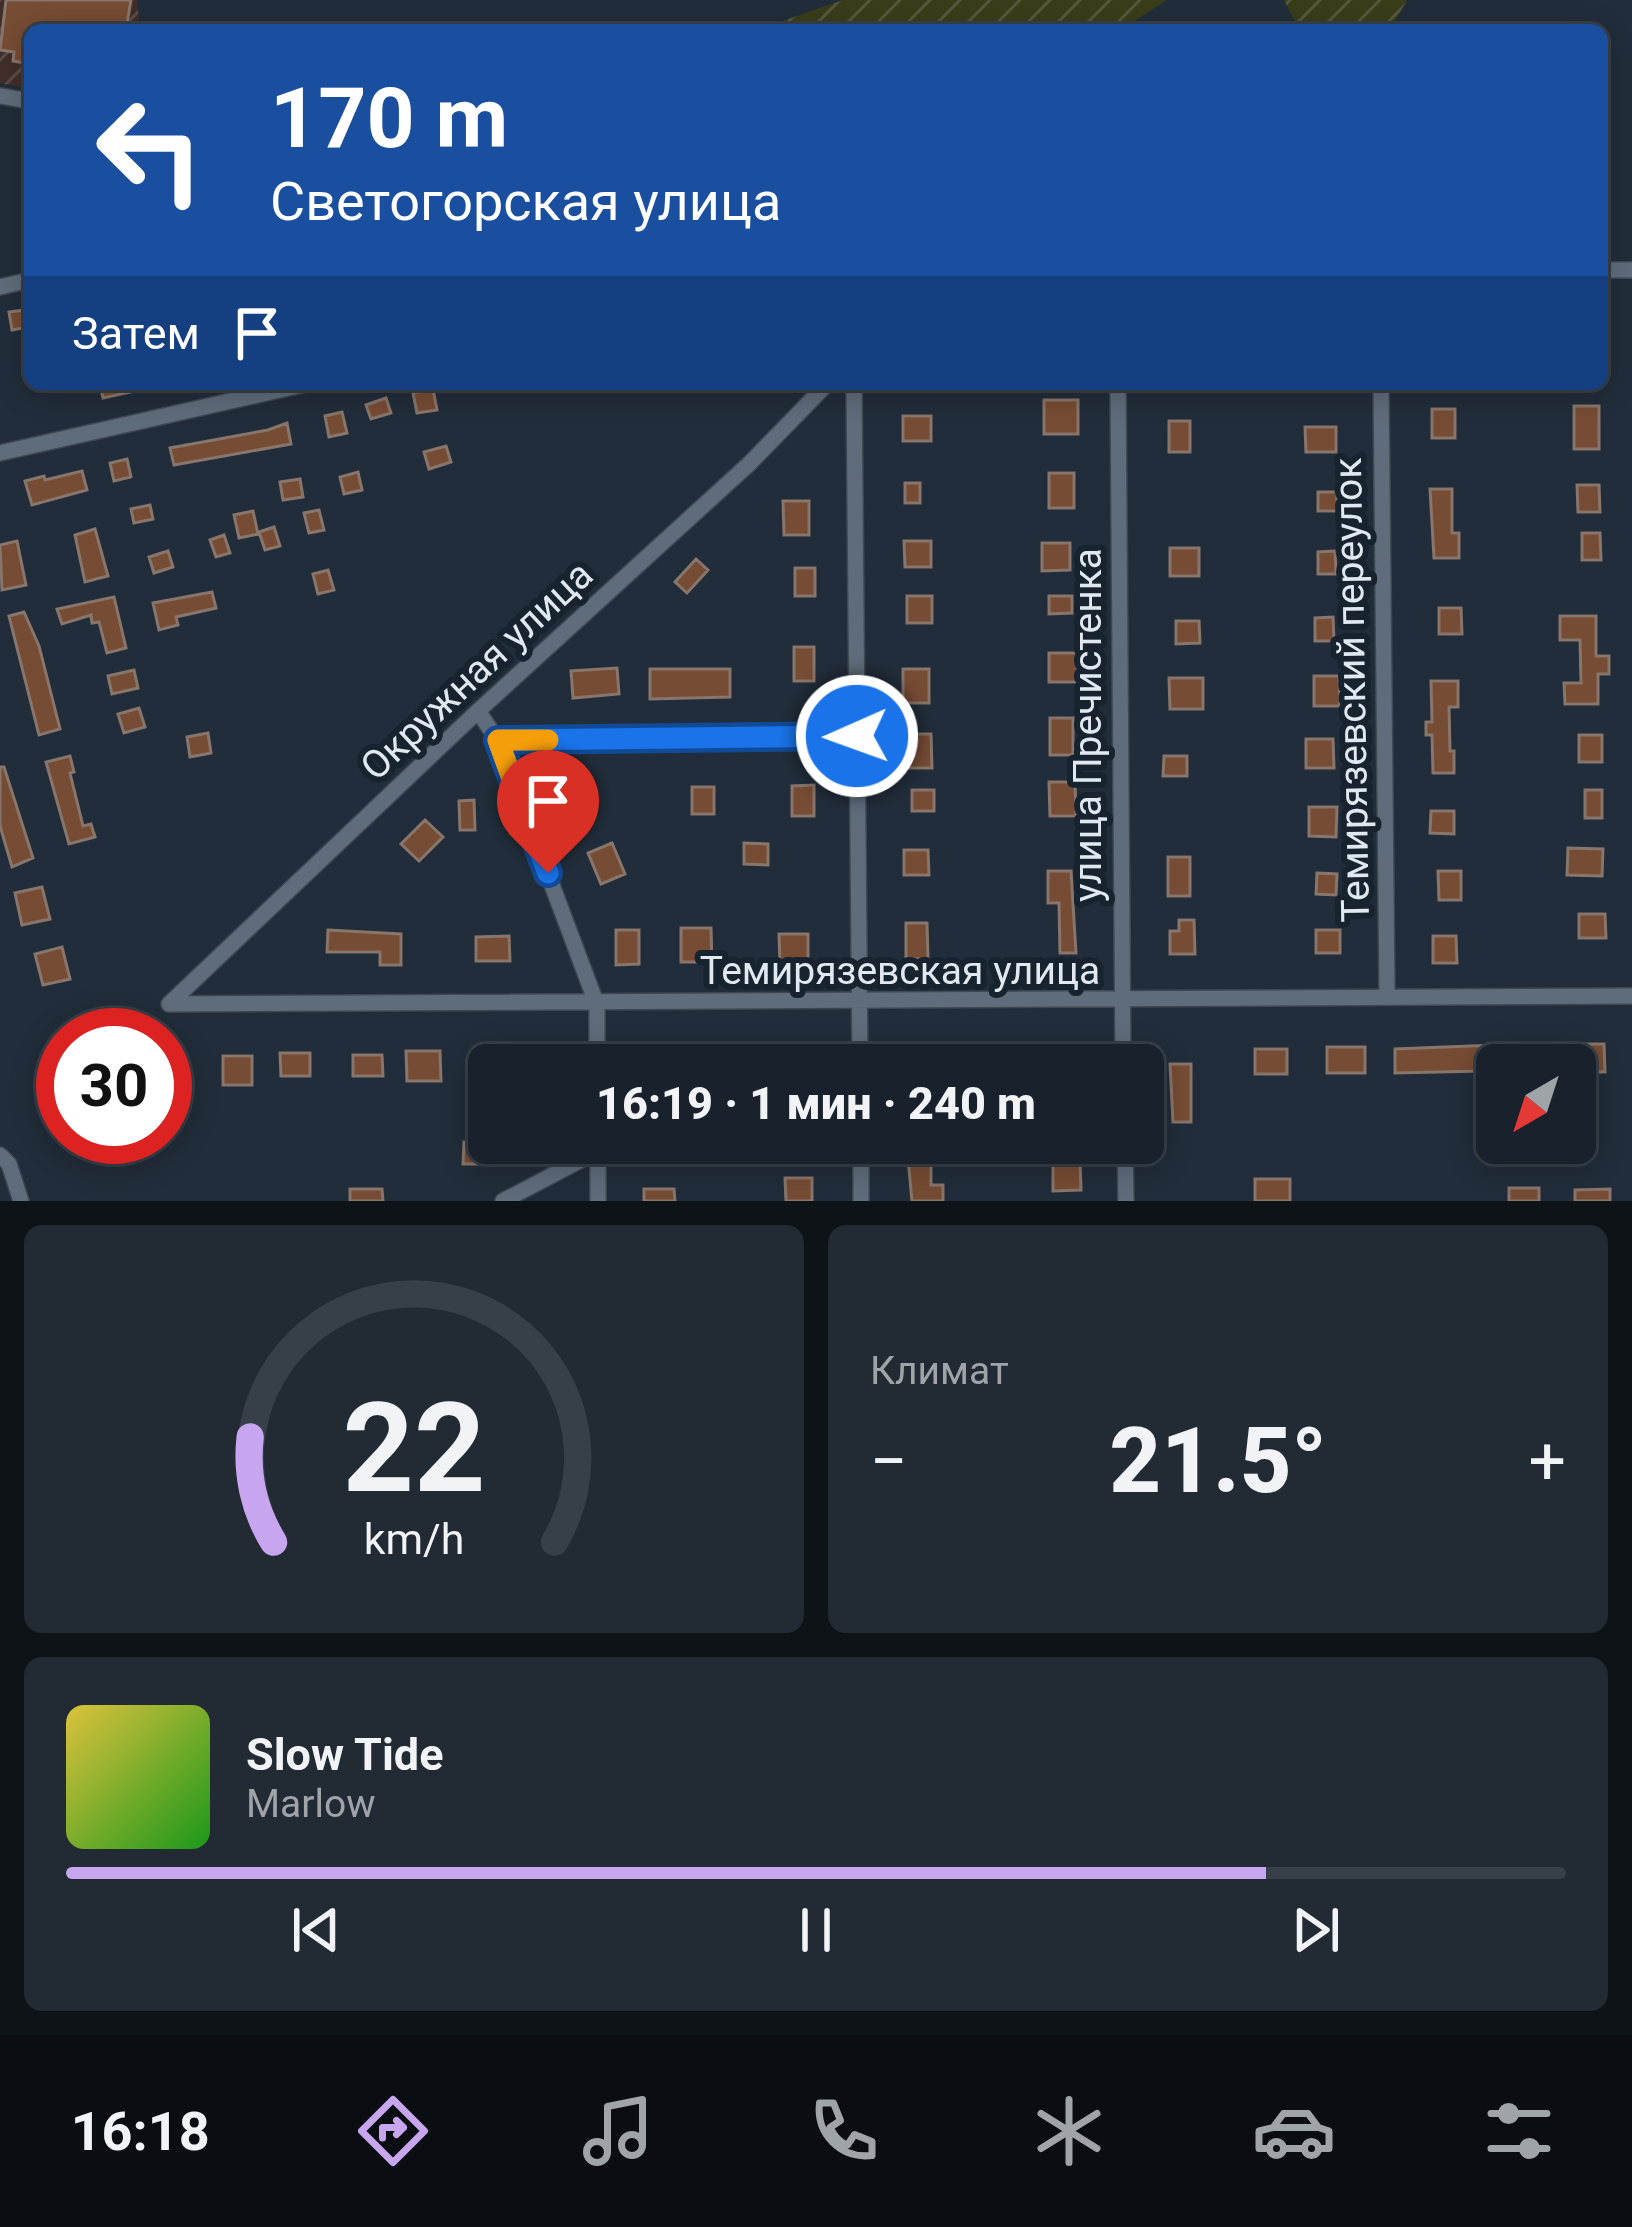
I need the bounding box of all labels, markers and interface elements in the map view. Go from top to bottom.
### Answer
text: 170 m [270,69,508,168]
icon: left [72,72,228,228]
text: Светогорская улица [270,170,781,233]
icon: arrive [224,300,290,366]
text: Затем [72,307,200,360]
street label: Темирязевский переулок [1325,457,1379,923]
street label: улица Пречистенка [1065,548,1111,902]
street label: Окружная улица [351,552,602,790]
position arrow [794,673,920,799]
pin [497,750,599,873]
icon: arrive [515,768,581,834]
street label: Темирязевская улица [700,948,1100,994]
speed limit sign: 30 [36,1008,192,1164]
north arrow [1476,1044,1596,1164]
map controls [1476,1044,1596,1164]
text: 16:19 · 1 мин · 240 m [596,1077,1036,1130]
text: Климат [870,1348,1009,1394]
text: 22 [342,1375,486,1521]
text: 21.5° [1109,1409,1327,1514]
text: − [870,1423,908,1500]
text: + [1529,1423,1566,1500]
text: km/h [364,1514,464,1564]
text: Slow Tide [246,1728,444,1781]
text: Marlow [246,1781,376,1827]
icon: previous [283,1897,349,1963]
icon: pause [783,1897,849,1963]
icon: next [1283,1897,1349,1963]
icon: directions [351,2089,435,2173]
icon: music [576,2089,660,2173]
icon: phone [802,2089,886,2173]
icon: climate [1027,2089,1111,2173]
icon: car [1252,2089,1336,2173]
icon: filters [1477,2089,1561,2173]
text: 16:18 [71,2100,210,2163]

